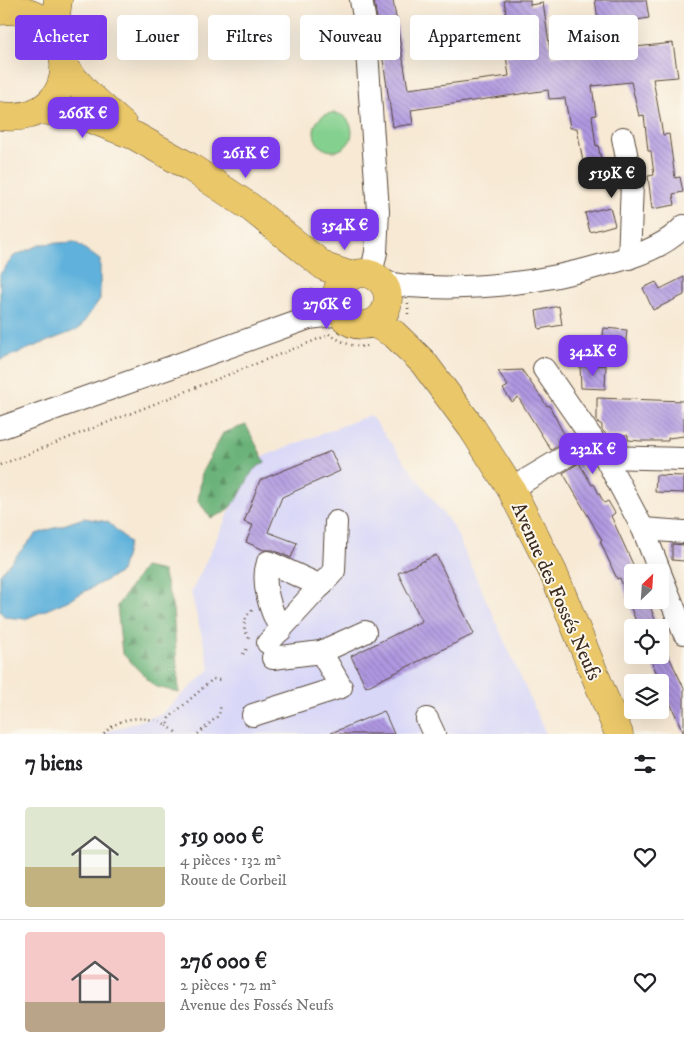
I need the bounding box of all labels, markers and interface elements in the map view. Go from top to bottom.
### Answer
chip: Acheter [15,15,107,60]
chip: Louer [117,15,198,60]
chip: Filtres [208,15,290,60]
chip: Nouveau [300,15,400,60]
chip: Appartement [410,15,539,60]
chip: Maison [549,15,638,60]
pin: 266K € [42,96,124,139]
text: 266K € [59,103,107,123]
pin: 261K € [205,136,287,179]
text: 261K € [223,143,269,163]
pin: 519K € [571,156,653,199]
text: 519K € [589,163,635,183]
pin: 354K € [304,208,386,251]
text: 354K € [322,215,368,235]
pin: 276K € [286,288,368,330]
text: 276K € [303,294,351,314]
pin: 342K € [552,334,634,377]
text: 342K € [569,341,617,361]
pin: 232K € [552,432,634,475]
text: 232K € [570,439,616,459]
street label: Avenue des Fossés Neufs [505,499,606,685]
north arrow [624,564,669,609]
map controls [624,564,669,719]
button: locate [624,619,669,664]
button: layers [624,674,669,719]
icon: filters [631,750,659,778]
text: 7 biens [25,751,83,777]
text: 519 000 € [180,824,264,850]
icon: home [65,827,125,887]
icon: heart [631,843,659,871]
text: 4 pièces · 132 m² [180,850,281,870]
text: Route de Corbeil [180,870,287,890]
text: 276 000 € [180,949,267,975]
icon: home [65,952,125,1012]
icon: heart [631,968,659,996]
text: 2 pièces · 72 m² [180,975,276,995]
text: Avenue des Fossés Neufs [180,995,334,1015]

